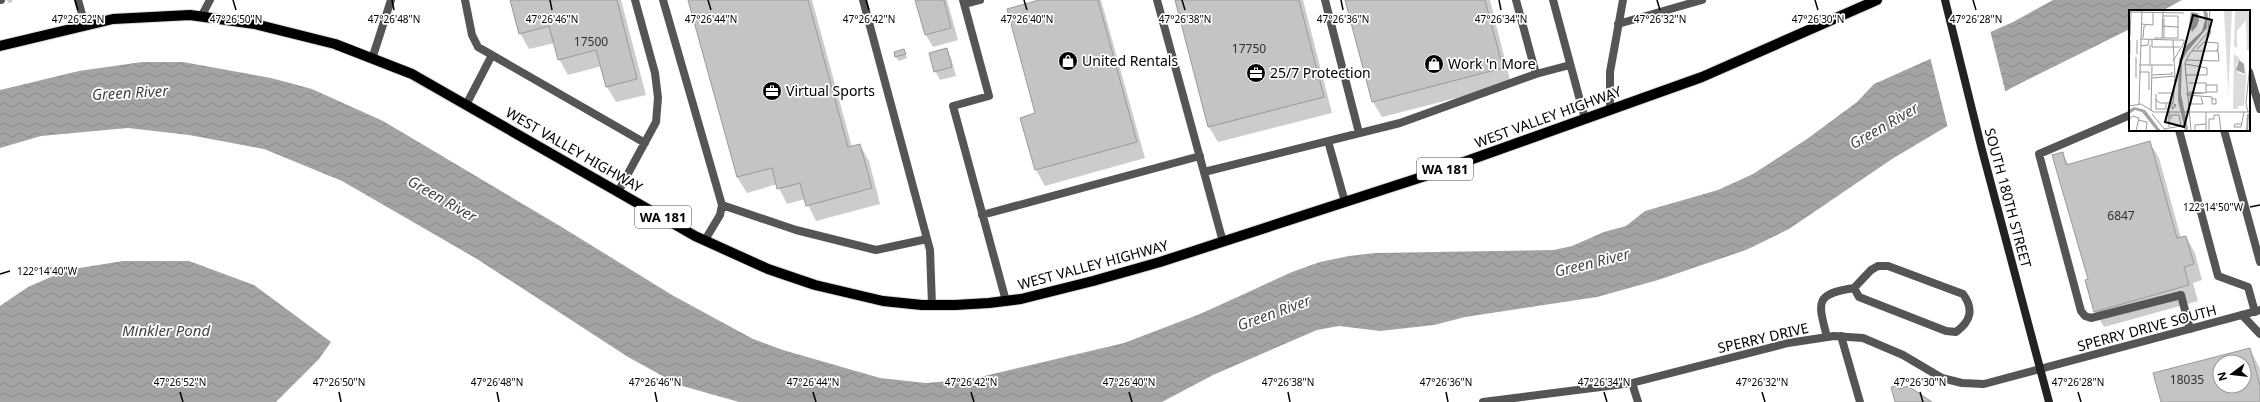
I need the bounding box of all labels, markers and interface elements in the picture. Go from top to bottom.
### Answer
inset map [2129,10,2250,131]
text: 47°26'52"N [52,12,104,26]
text: 47°26'50"N [210,12,262,26]
text: 47°26'48"N [368,12,420,26]
text: 47°26'46"N [526,12,578,26]
text: 47°26'44"N [685,12,737,26]
text: 47°26'42"N [843,12,895,26]
text: 47°26'40"N [1001,12,1053,26]
text: 47°26'38"N [1159,12,1211,26]
text: 47°26'36"N [1317,12,1369,26]
text: 47°26'34"N [1475,12,1527,26]
text: 47°26'32"N [1634,12,1686,26]
text: 47°26'30"N [1792,12,1844,26]
text: 47°26'28"N [1950,12,2002,26]
house number: 17500 [574,33,608,50]
house number: 17750 [1232,40,1266,57]
shop icon: United Rentals [1057,50,1079,72]
place label: United Rentals [1082,51,1178,70]
shop icon: Work 'n More [1423,53,1445,75]
place label: Work 'n More [1448,54,1536,73]
office icon: 25/7 Protection [1245,62,1267,84]
place label: 25/7 Protection [1270,63,1371,82]
water label: Green River [91,80,170,104]
office icon: Virtual Sports [761,80,783,102]
place label: Virtual Sports [786,81,875,100]
street label: WEST VALLEY HIGHWAY [1472,81,1624,152]
water label: Green River [1845,97,1922,153]
street label: WEST VALLEY HIGHWAY [502,103,646,197]
street label: SOUTH 180TH STREET [1981,126,2036,270]
road number: WA 181 [1417,158,1473,180]
water label: Green River [404,170,481,226]
text: 122°14'50"W [2183,200,2244,214]
road number: WA 181 [635,206,691,228]
house number: 6847 [2107,207,2135,224]
street label: WEST VALLEY HIGHWAY [1016,235,1170,294]
water label: Green River [1552,243,1632,281]
text: 122°14'40"W [17,264,78,278]
water label: Green River [1234,289,1314,335]
street label: SPERRY DRIVE SOUTH [2075,300,2219,355]
street label: SPERRY DRIVE [1716,318,1810,357]
water label: Minkler Pond [122,320,210,340]
north arrow [2212,354,2252,394]
text: N [2213,370,2230,383]
house number: 18035 [2170,371,2204,388]
text: 47°26'52"N [154,375,206,389]
text: 47°26'50"N [313,375,365,389]
text: 47°26'48"N [471,375,523,389]
text: 47°26'46"N [629,375,681,389]
text: 47°26'44"N [787,375,839,389]
text: 47°26'42"N [945,375,997,389]
text: 47°26'40"N [1103,375,1155,389]
text: 47°26'38"N [1262,375,1314,389]
text: 47°26'36"N [1420,375,1472,389]
text: 47°26'34"N [1578,375,1630,389]
text: 47°26'32"N [1736,375,1788,389]
text: 47°26'30"N [1894,375,1946,389]
text: 47°26'28"N [2052,375,2104,389]

